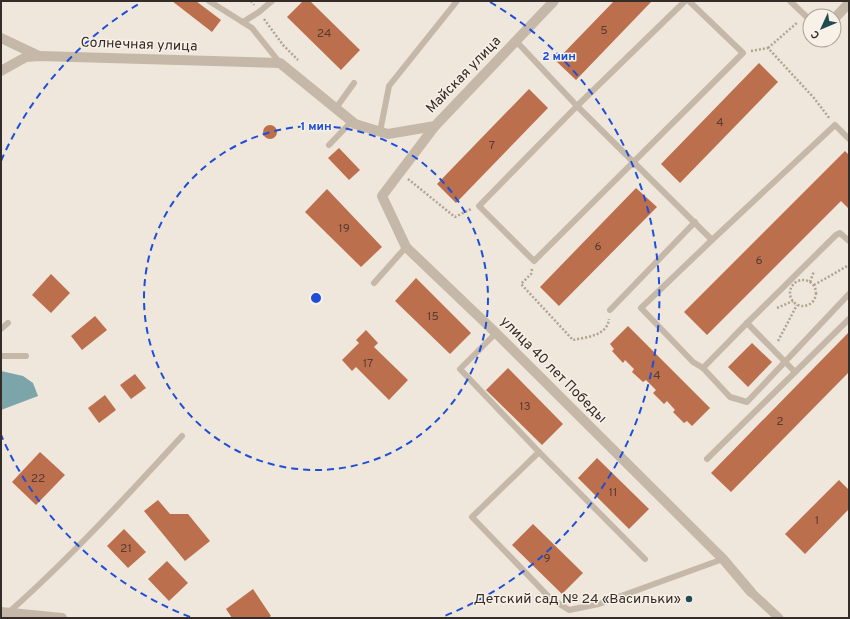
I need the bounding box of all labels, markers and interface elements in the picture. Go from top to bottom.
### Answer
north arrow [802,8,842,48]
house number: 5 [600,23,608,39]
house number: 24 [317,26,331,42]
text: С [808,27,823,42]
street label: Майская улица [423,33,505,117]
street label: Солнечная улица [80,34,198,56]
text: 2 мин [542,49,576,65]
house number: 4 [716,115,724,131]
text: 1 мин [300,119,332,135]
house number: 7 [489,138,495,154]
house number: 19 [338,221,350,237]
house number: 6 [594,239,602,255]
house number: 6 [755,253,763,269]
centre of rings [309,291,323,305]
house number: 15 [427,309,439,325]
street label: улица 40 лет Победы [496,313,610,427]
house number: 17 [363,356,373,372]
house number: 4 [653,368,661,384]
house number: 13 [519,399,531,415]
house number: 2 [776,414,784,430]
house number: 22 [31,471,45,487]
house number: 11 [609,485,617,501]
house number: 1 [815,513,819,529]
house number: 21 [120,541,132,557]
house number: 9 [543,551,551,567]
place label: Детский сад № 24 «Васильки» [474,591,681,608]
marker: Детский сад № 24 «Васильки» [684,594,694,604]

